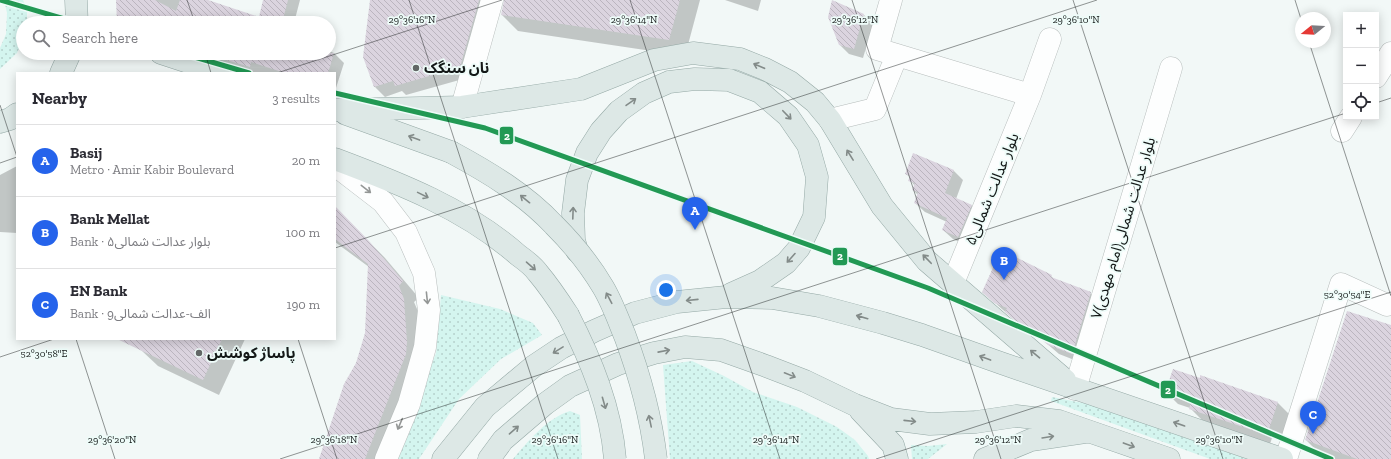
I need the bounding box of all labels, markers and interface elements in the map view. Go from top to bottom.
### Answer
north arrow [1295,12,1331,48]
map controls [1343,12,1379,120]
button: + [1343,12,1379,48]
text: 29°36'16"N [389,14,436,26]
text: 29°36'14"N [611,14,658,26]
text: 29°36'12"N [832,14,879,26]
text: 29°36'10"N [1052,14,1100,26]
search box [16,16,336,60]
icon: search [30,27,52,49]
text: Search here [62,29,138,47]
button: − [1343,48,1379,84]
place label: نان سنگک [424,59,489,77]
one-way arrow [754,62,766,70]
marker: نان سنگک [411,63,421,73]
button: locate [1343,84,1379,120]
text: Nearby [32,88,87,108]
text: 3 results [272,91,320,106]
one-way arrow [625,98,636,106]
one-way arrow [782,110,791,120]
line badge: 2 [499,126,514,145]
text: 2 [504,130,510,143]
street label: بلوار عدالت شمالی۵ [961,130,1023,248]
one-way arrow [408,134,420,142]
street label: ۷بلوار عدالت شمالی(امام مهدی) [1087,135,1161,321]
text: Basij [70,144,102,162]
one-way arrow [846,149,854,161]
text: A [41,153,49,168]
text: 20 m [292,153,320,168]
text: Metro · Amir Kabir Boulevard [70,162,234,177]
one-way arrow [360,185,371,193]
one-way arrow [416,192,428,199]
one-way arrow [519,195,530,204]
pin: A [682,197,708,230]
one-way arrow [570,207,577,220]
text: Bank Mellat [70,210,150,228]
text: B [41,225,49,240]
text: 100 m [286,225,320,240]
text: Bank · بلوار عدالت شمالی۵ [70,234,210,249]
line badge: 2 [832,247,848,266]
pin: B [991,247,1017,280]
text: 2 [837,250,843,263]
one-way arrow [786,253,795,263]
one-way arrow [922,254,931,264]
one-way arrow [526,261,536,271]
your location [656,280,676,300]
text: EN Bank [70,282,127,300]
text: 52°30'54"E [1324,289,1370,301]
one-way arrow [423,292,431,305]
one-way arrow [604,292,612,304]
text: C [41,297,49,312]
text: 190 m [286,297,320,312]
one-way arrow [686,297,699,304]
text: Bank · 9الف-عدالت شمالی [70,306,211,321]
one-way arrow [856,313,869,320]
place label: پاساژ کوشش [207,344,296,363]
one-way arrow [552,346,564,354]
one-way arrow [658,347,671,355]
text: 52°30'58"E [21,348,68,360]
marker: پاساژ کوشش [194,348,204,358]
one-way arrow [1029,350,1040,359]
one-way arrow [980,353,992,361]
one-way arrow [783,372,795,379]
line badge: 2 [1160,380,1176,399]
text: 2 [1165,384,1171,397]
one-way arrow [601,396,608,409]
pin: C [1300,401,1326,434]
one-way arrow [646,414,654,427]
one-way arrow [396,418,404,430]
one-way arrow [903,418,916,425]
one-way arrow [1172,420,1185,427]
one-way arrow [509,426,520,435]
one-way arrow [1041,433,1054,441]
text: 29°36'20"N [88,434,137,446]
text: 29°36'18"N [311,434,358,446]
text: 29°36'16"N [532,434,579,446]
text: 29°36'14"N [753,434,800,446]
text: 29°36'12"N [975,434,1022,446]
text: 29°36'10"N [1195,434,1243,446]
one-way arrow [1123,441,1135,449]

